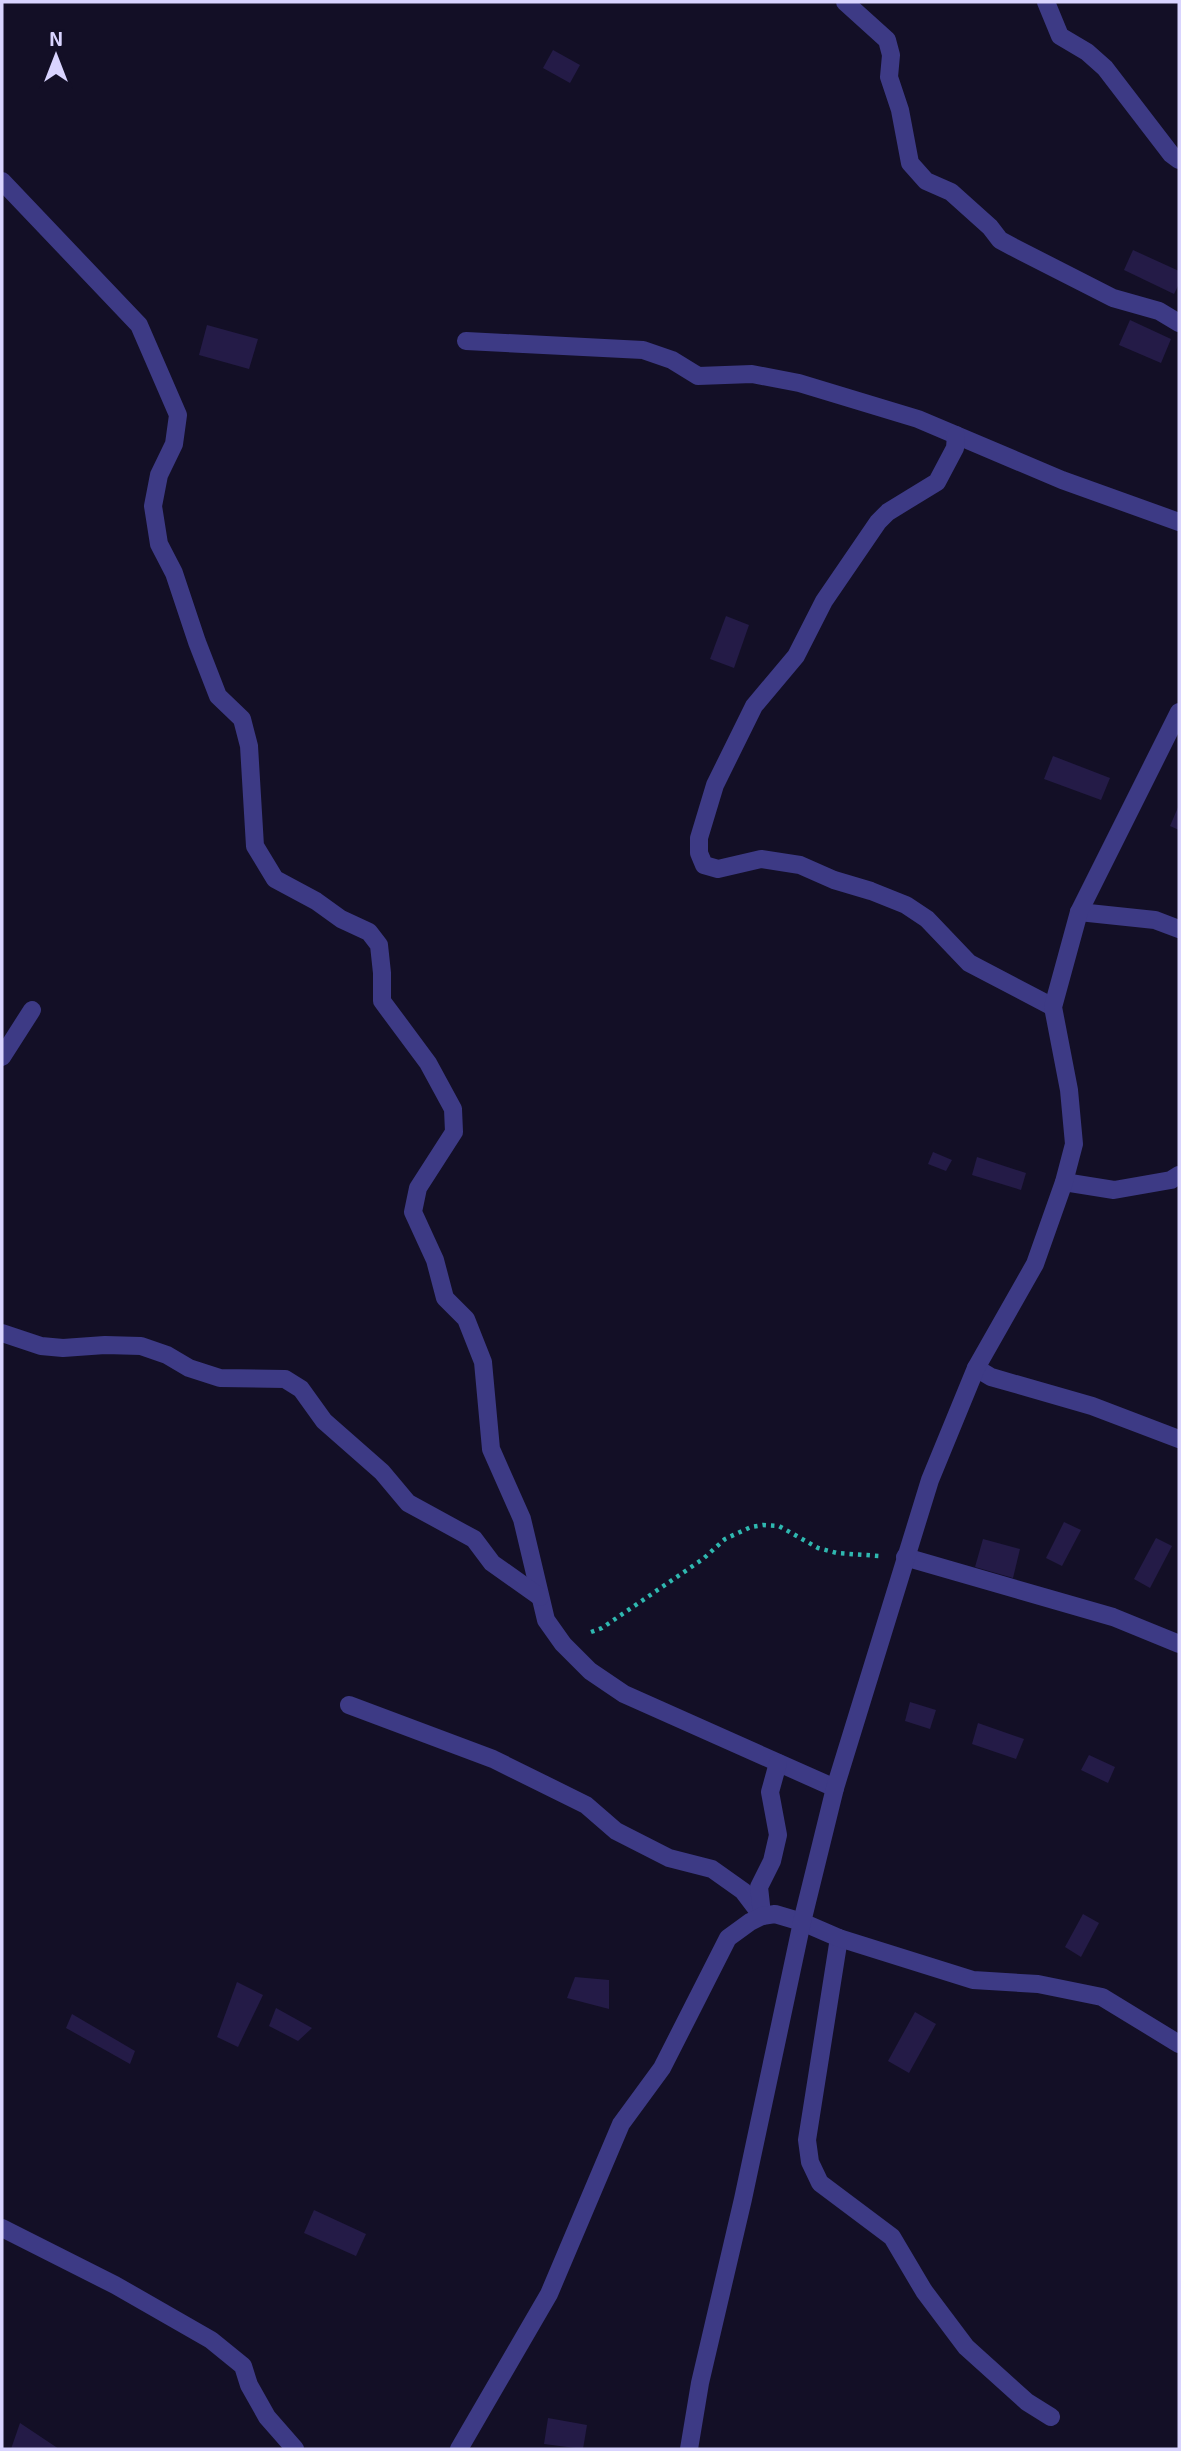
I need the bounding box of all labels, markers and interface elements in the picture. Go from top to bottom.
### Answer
north arrow [21,21,91,91]
text: N [49,27,63,50]

